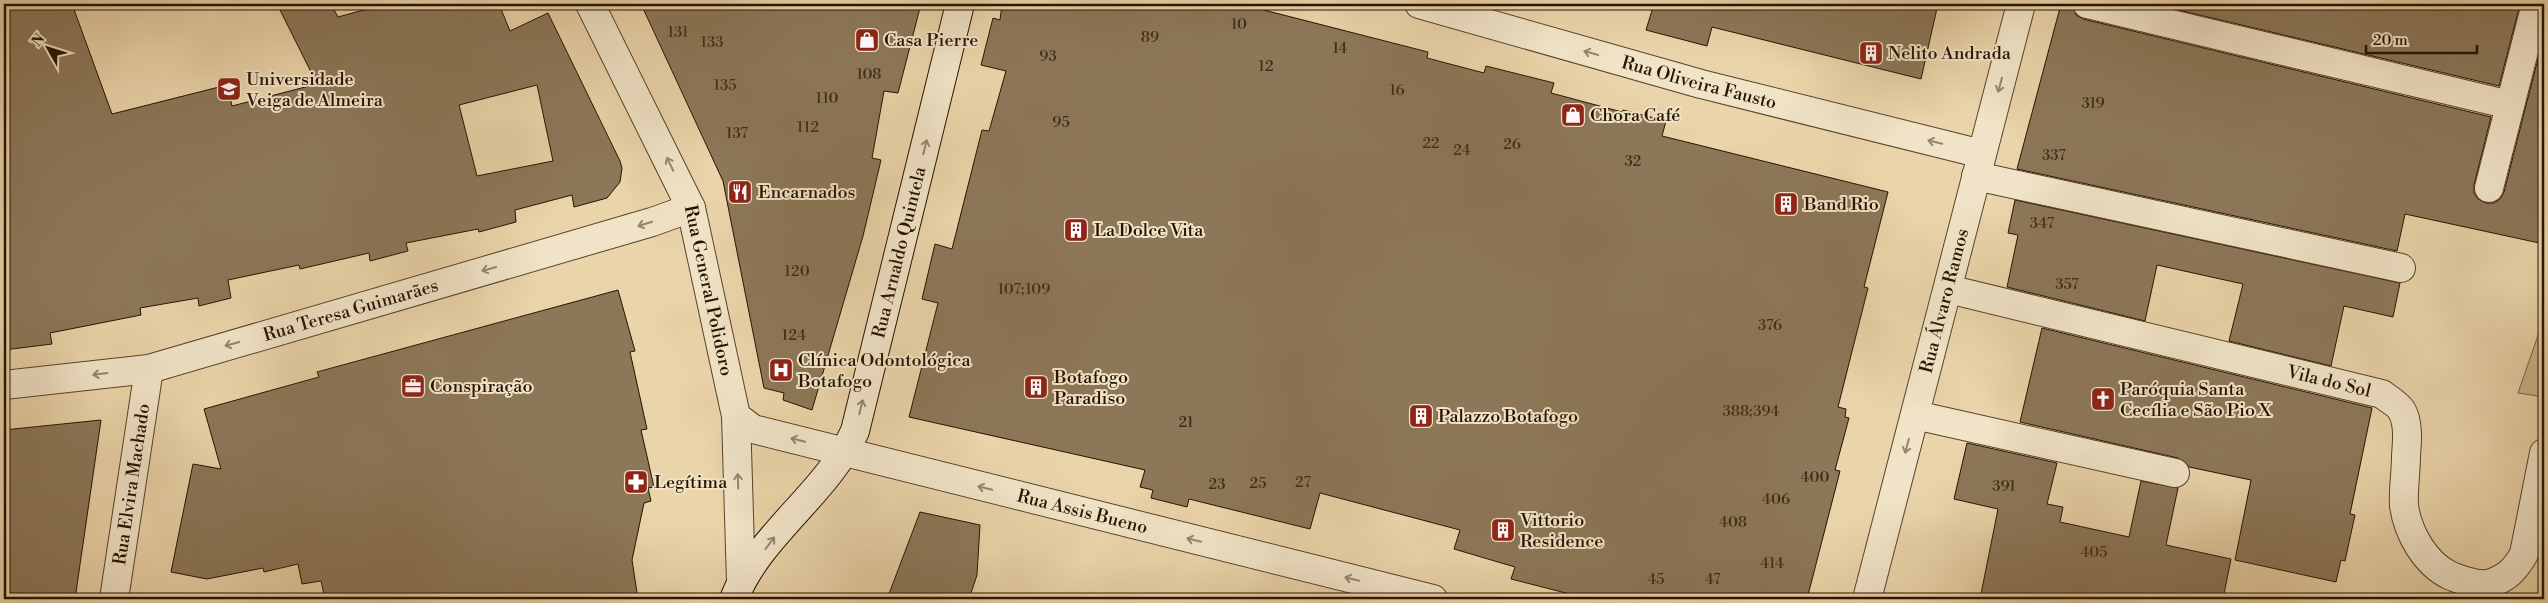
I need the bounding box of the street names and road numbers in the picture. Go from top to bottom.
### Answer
street label: Rua Oliveira Fausto [1619,51,1779,114]
street label: Rua Arnaldo Quintela [867,163,931,341]
street label: Rua General Polidoro [679,203,738,378]
street label: Rua Álvaro Ramos [1914,226,1974,376]
street label: Rua Teresa Guimarães [260,274,441,347]
street label: Vila do Sol [2284,360,2374,403]
street label: Rua Elvira Machado [108,402,155,567]
street label: Rua Assis Bueno [1015,484,1150,539]

